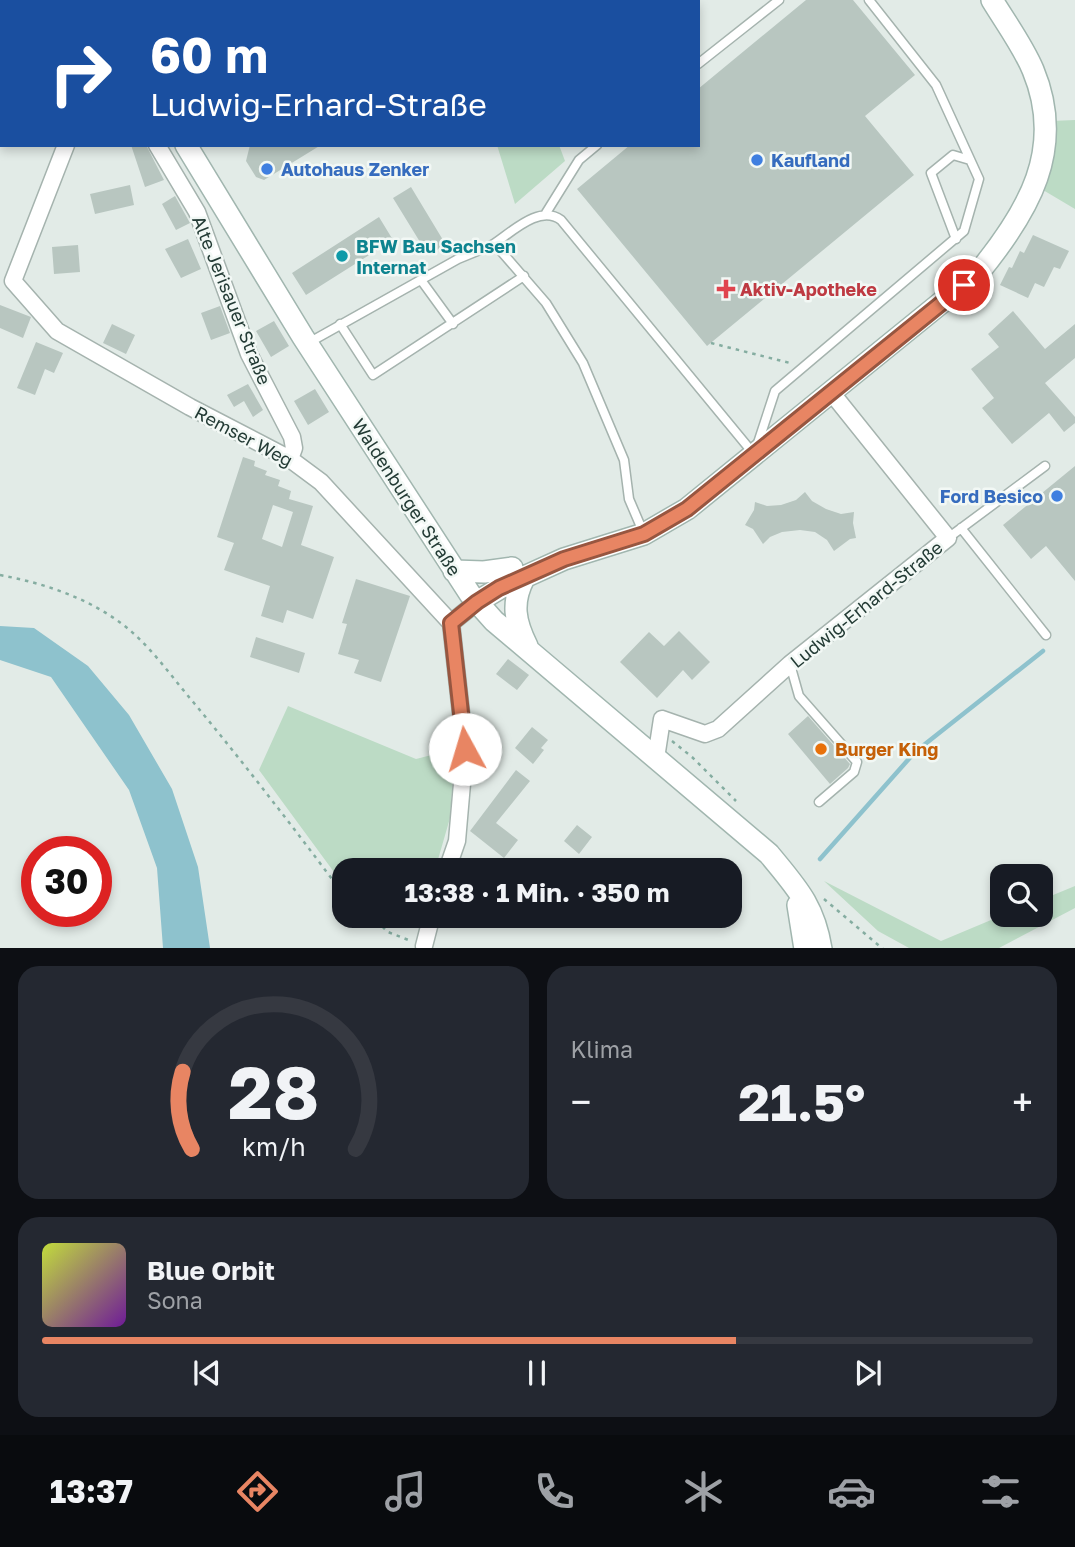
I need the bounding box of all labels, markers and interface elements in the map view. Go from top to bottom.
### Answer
text: 60 m [150,25,268,84]
icon: right [35,28,126,119]
text: Ludwig-Erhard-Straße [150,85,487,123]
place label: Kaufland [771,149,850,171]
marker: Kaufland [749,152,765,168]
place label: Autohaus Zenker [281,158,429,180]
marker: Autohaus Zenker [259,161,275,177]
street label: Alte Jerisauer Straße [188,212,276,388]
place label: BFW Bau Sachsen Internat [356,235,516,278]
marker: BFW Bau Sachsen Internat [334,248,350,264]
pin [934,255,994,315]
icon: arrive [945,266,983,304]
place label: Aktiv-Apotheke [740,278,877,300]
marker: Aktiv-Apotheke [718,281,734,297]
street label: Remser Weg [191,401,297,471]
street label: Waldenburger Straße [348,414,466,580]
place label: Ford Besico [940,485,1043,507]
marker: Ford Besico [1049,488,1065,504]
street label: Ludwig-Erhard-Straße [785,536,947,672]
position arrow [428,712,502,786]
place label: Burger King [835,738,938,760]
marker: Burger King [813,741,829,757]
speed limit sign: 30 [21,836,112,927]
map controls [990,864,1053,927]
button: search [990,864,1053,927]
text: 13:38 · 1 Min. · 350 m [405,877,669,908]
text: Klima [571,1035,633,1063]
text: 28 [228,1048,319,1135]
text: 21.5° [738,1070,865,1132]
text: − [571,1079,591,1124]
text: + [1012,1079,1033,1124]
text: km/h [241,1130,305,1161]
text: Blue Orbit [147,1255,275,1286]
text: Sona [147,1286,203,1314]
icon: previous [188,1354,226,1392]
icon: pause [518,1354,556,1392]
icon: next [849,1354,887,1392]
icon: directions [233,1467,282,1516]
icon: music [381,1467,430,1516]
icon: phone [530,1467,579,1516]
icon: climate [679,1467,728,1516]
icon: car [827,1467,876,1516]
icon: filters [976,1467,1025,1516]
text: 13:37 [50,1472,133,1510]

